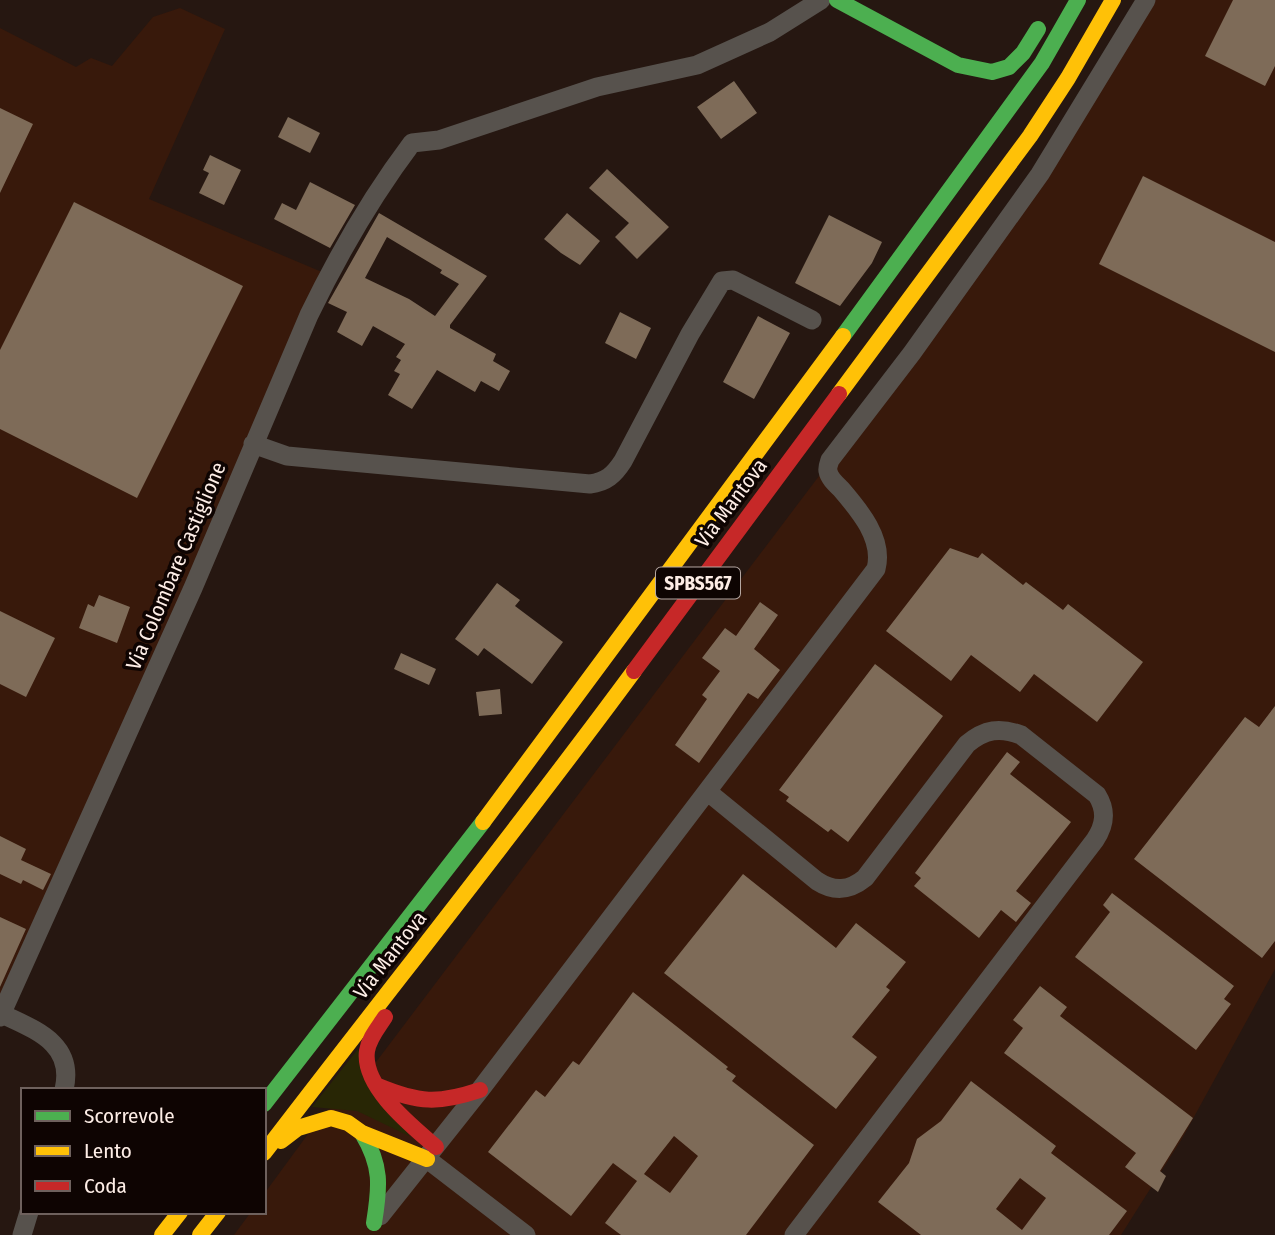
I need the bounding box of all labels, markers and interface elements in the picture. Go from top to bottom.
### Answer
street label: Via Mantova [689,454,773,552]
street label: Via Colombare Castiglione [120,458,232,674]
road number: SPBS567 [656,568,740,598]
street label: Via Mantova [348,906,432,1004]
legend [21,1088,266,1214]
text: Scorrevole [84,1103,175,1129]
text: Lento [84,1138,132,1164]
text: Coda [84,1173,127,1199]

